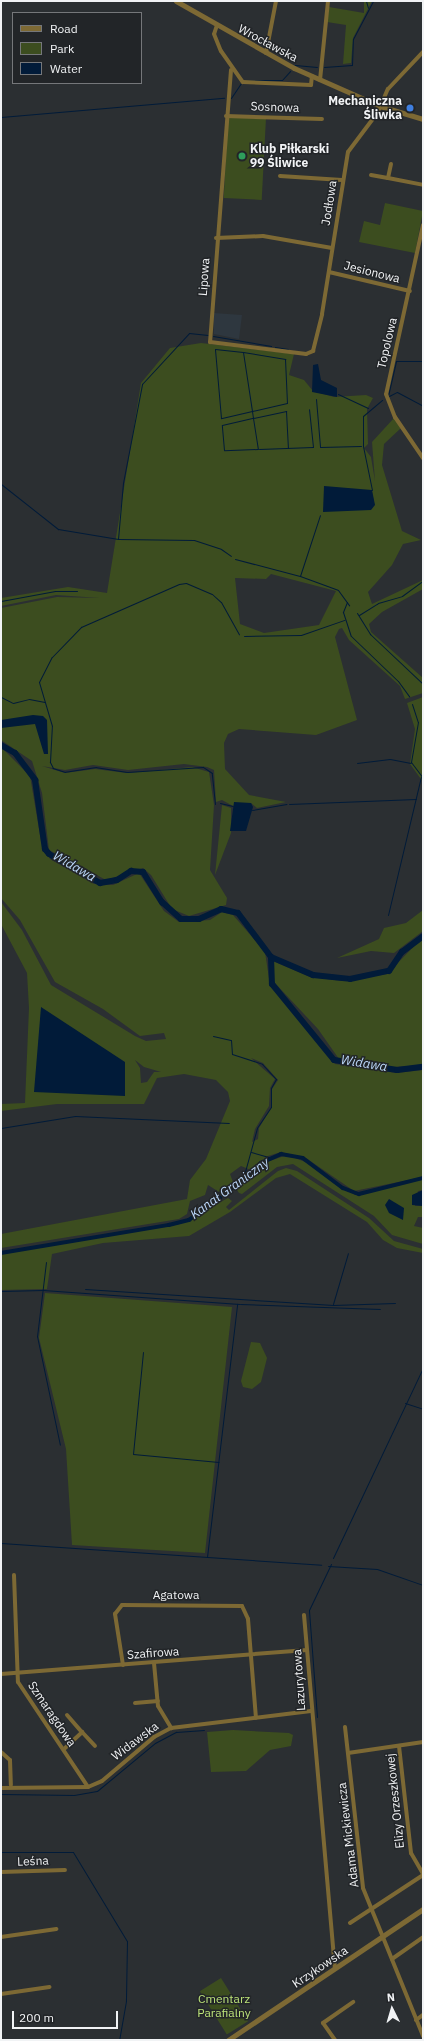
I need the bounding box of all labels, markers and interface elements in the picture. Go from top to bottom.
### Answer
legend [12,12,142,84]
text: Road [50,21,78,36]
street label: Wrocławska [236,21,300,65]
text: Park [50,41,74,56]
text: Water [50,61,82,76]
place label: Mechaniczna Śliwka [328,94,402,122]
street label: Sosnowa [250,99,300,115]
marker: Mechaniczna Śliwka [405,103,415,113]
place label: Klub Piłkarski 99 Śliwice [250,142,329,170]
marker: Klub Piłkarski 99 Śliwice [237,151,247,161]
street label: Jodłowa [318,179,340,227]
street label: Lipowa [195,257,213,297]
street label: Jesionowa [342,258,402,286]
street label: Topolowa [374,316,400,370]
water label: Widawa [50,849,98,885]
water label: Widawa [340,1053,388,1075]
water label: Kanał Graniczny [187,1155,273,1223]
street label: Agatowa [153,1588,199,1602]
street label: Szafirowa [126,1644,180,1662]
street label: Lazurytowa [290,1649,308,1711]
street label: Szmaragdowa [25,1679,79,1749]
street label: Widawska [109,1719,161,1763]
street label: Elizy Orzeszkowej [383,1753,407,1849]
street label: Adama Mickiewicza [334,1782,362,1888]
street label: Leśna [17,1853,49,1869]
street label: Krzykowska [289,1943,351,1991]
north arrow [372,1989,412,2029]
text: N [386,1990,396,2004]
park label: Cmentarz Parafialny [197,1992,251,2020]
scale bar [14,2003,120,2029]
text: 200 m [19,2010,54,2025]

